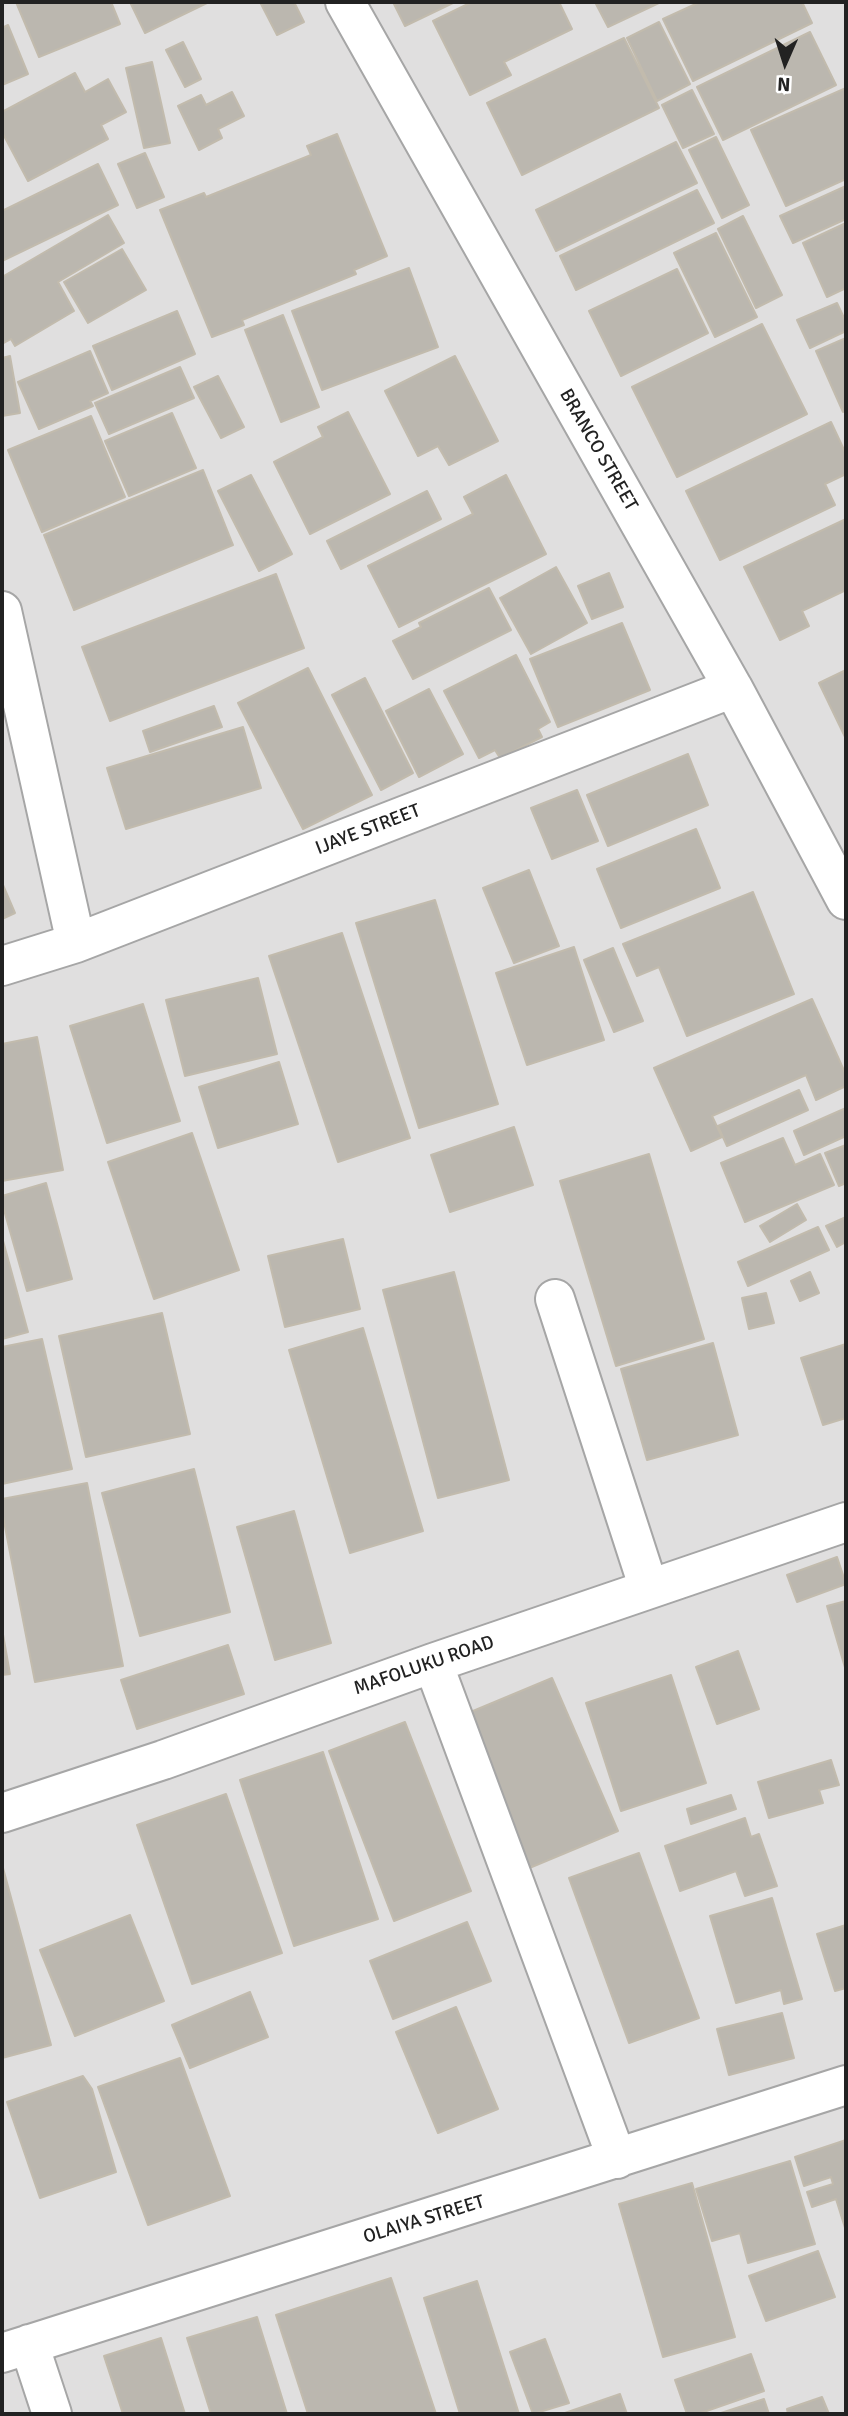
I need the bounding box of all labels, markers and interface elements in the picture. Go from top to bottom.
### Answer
north arrow [750,28,820,98]
text: N [777,72,791,96]
street label: BRANCO STREET [554,385,642,515]
street label: IJAYE STREET [312,800,424,860]
street label: MAFOLUKU ROAD [351,1631,497,1701]
street label: OLAIYA STREET [361,2191,487,2249]

